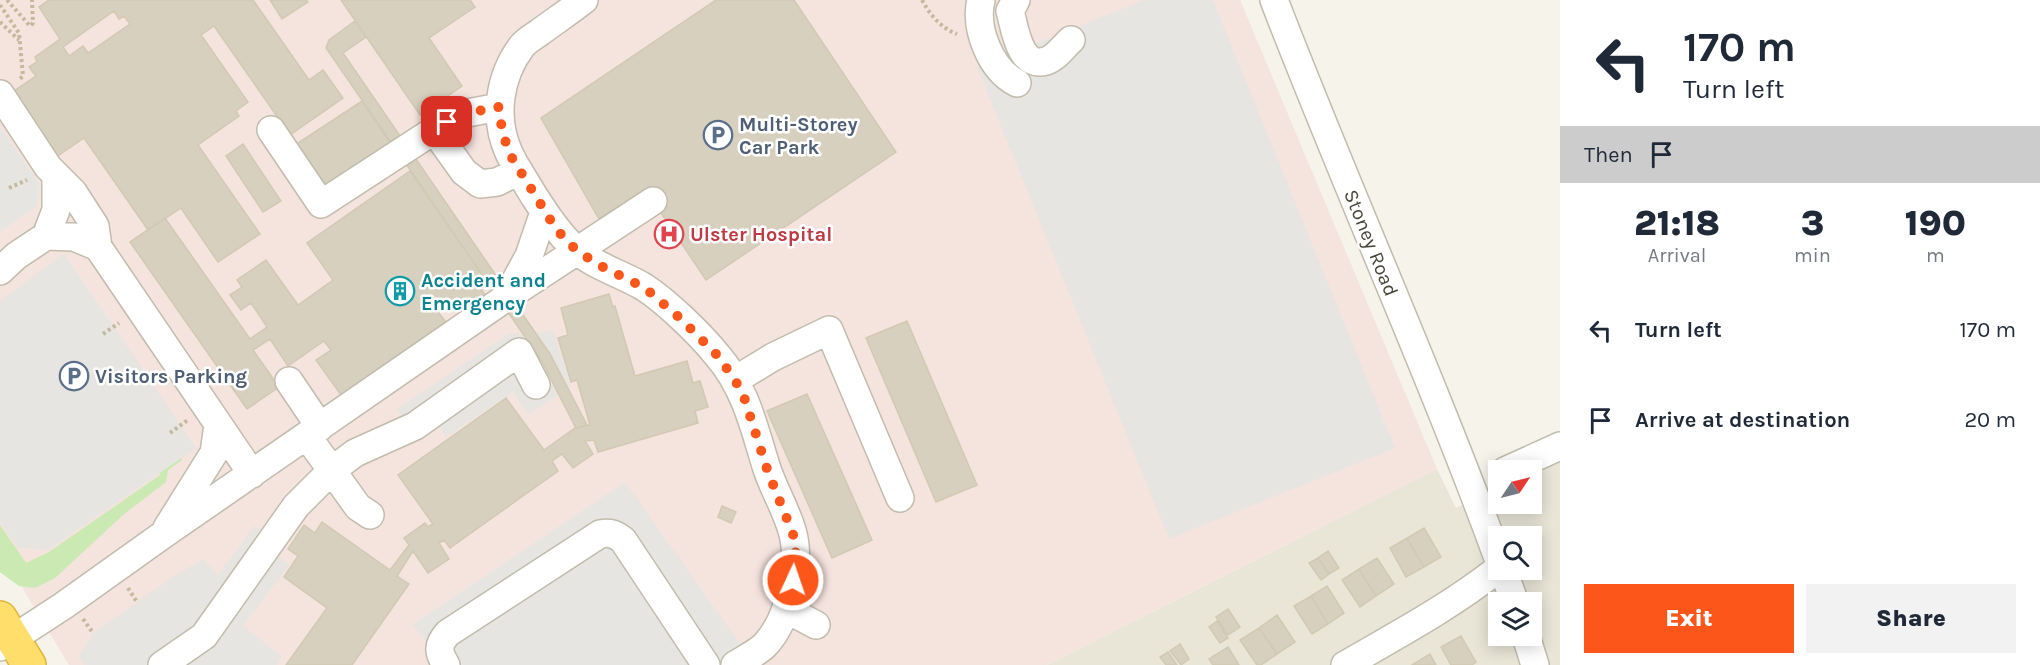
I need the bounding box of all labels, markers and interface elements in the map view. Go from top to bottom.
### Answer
text: 170 m [1683,22,1796,72]
icon: left [1584,24,1662,102]
text: Turn left [1683,73,1784,105]
pin [421,96,472,147]
icon: arrive [430,105,463,138]
place label: Multi-Storey Car Park [739,113,858,159]
parking icon: Multi-Storey Car Park [702,119,734,151]
icon: arrive [1645,138,1678,171]
text: Then [1584,142,1633,168]
street label: Stoney Road [1339,186,1403,300]
text: 21:18 [1634,202,1720,244]
text: 3 [1801,202,1824,244]
text: 190 [1905,202,1966,244]
hospital icon: Ulster Hospital [653,218,685,250]
place label: Ulster Hospital [690,223,832,246]
text: Arrival [1648,244,1706,267]
text: min [1794,244,1831,267]
text: m [1926,244,1945,267]
place label: Accident and Emergency [421,269,546,315]
building icon: Accident and Emergency [384,275,416,307]
icon: left [1584,314,1617,347]
text: Turn left [1635,317,1722,343]
text: 170 m [1960,317,2016,343]
parking icon: Visitors Parking [58,360,90,392]
place label: Visitors Parking [95,365,247,388]
icon: arrive [1584,404,1617,437]
text: Arrive at destination [1635,407,1850,433]
text: 20 m [1964,407,2016,433]
north arrow [1488,460,1542,514]
map controls [1488,460,1542,646]
button: search [1488,526,1542,580]
position arrow [761,548,825,612]
button: Exit [1584,584,1794,653]
button: Share [1806,584,2016,653]
button: layers [1488,592,1542,646]

